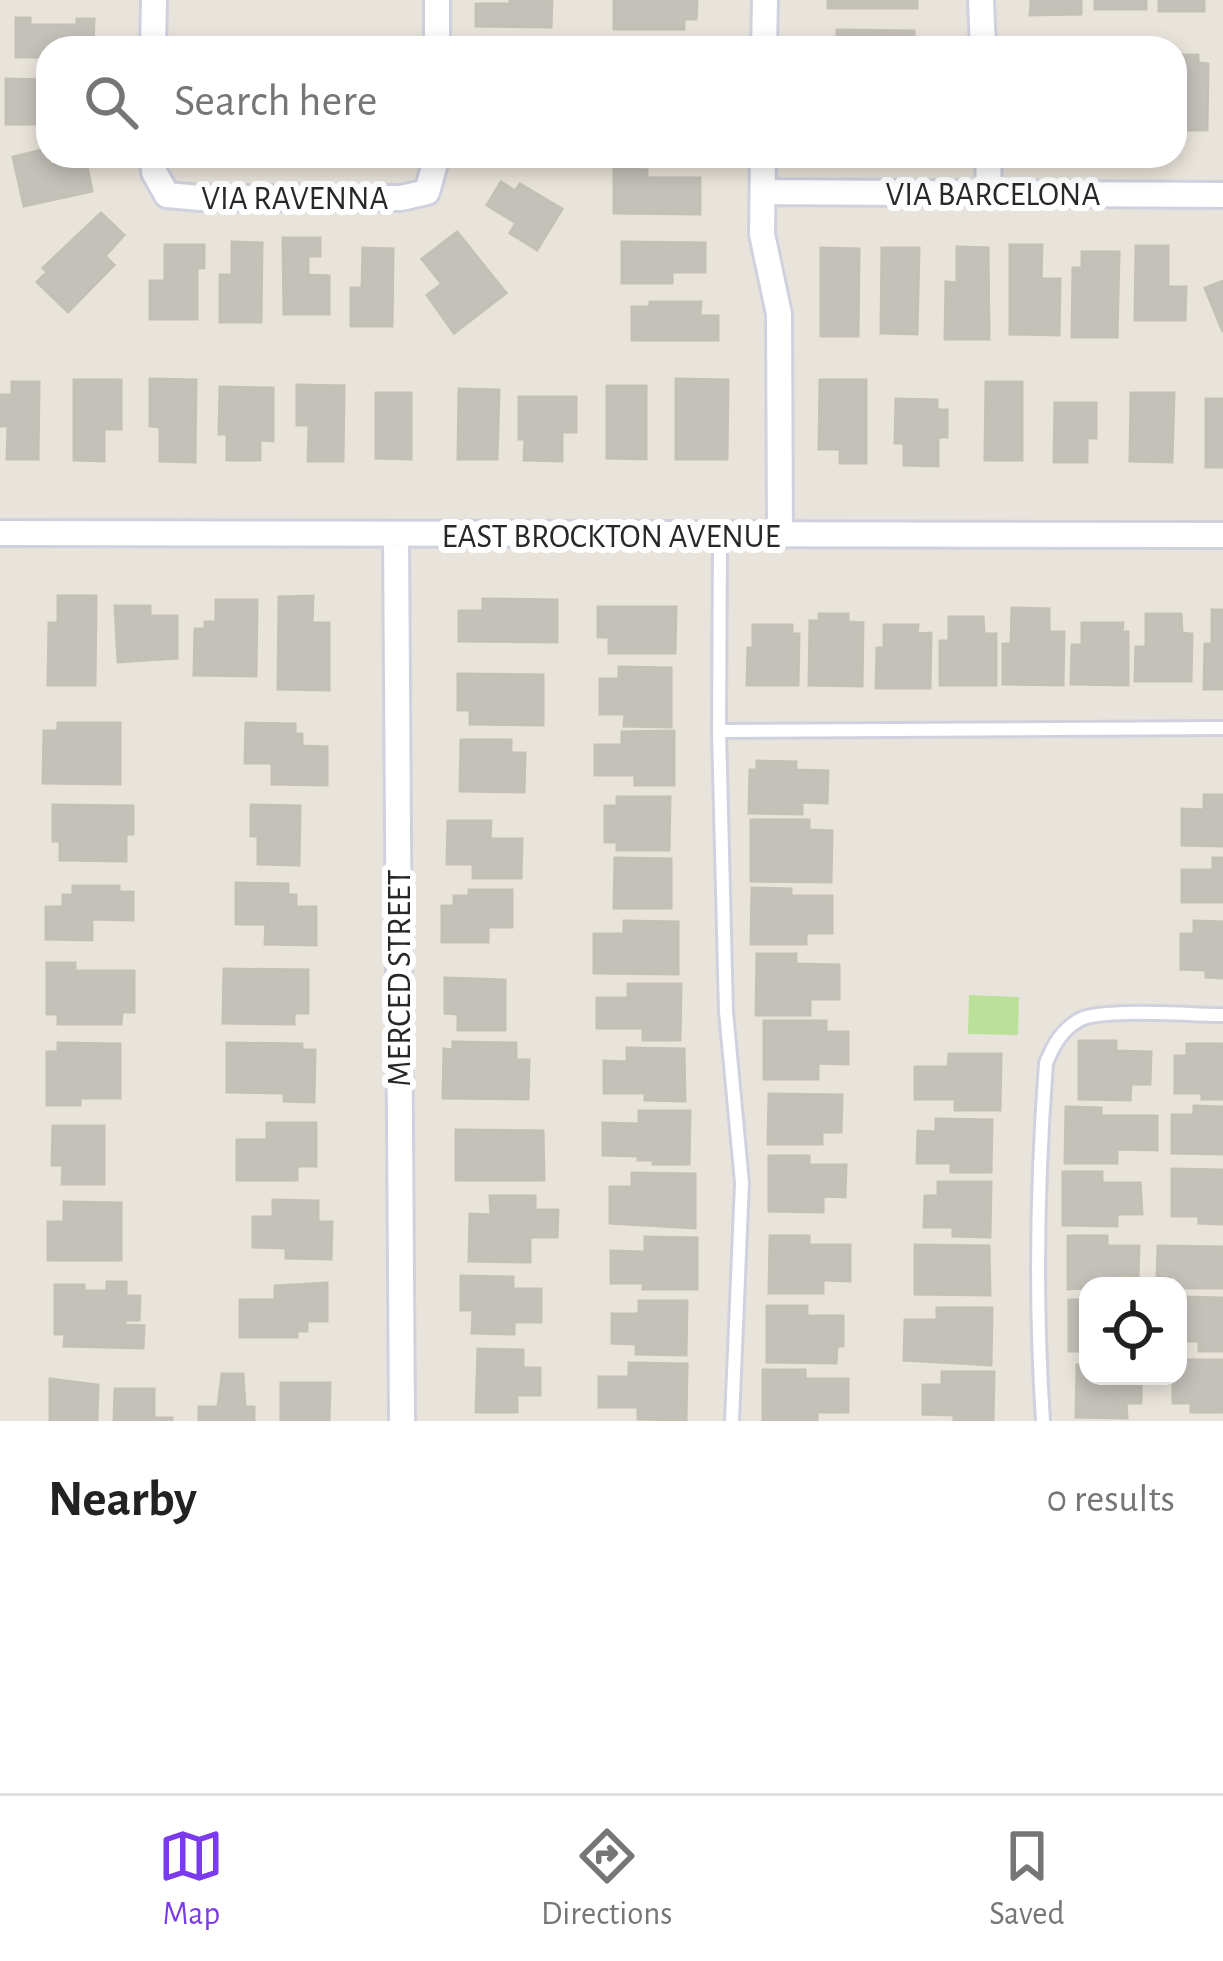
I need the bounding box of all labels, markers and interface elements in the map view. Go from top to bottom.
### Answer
search box [36,36,1187,168]
icon: search [78,69,144,135]
text: Search here [174,79,377,124]
street label: VIA BARCELONA [886,179,1100,212]
street label: VIA RAVENNA [201,183,389,216]
street label: EAST BROCKTON AVENUE [442,521,781,554]
street label: MERCED STREET [384,869,417,1087]
map controls [1079,1277,1187,1385]
button: locate [1079,1277,1187,1385]
text: Nearby [48,1474,197,1525]
text: 0 results [1047,1480,1175,1519]
tab: Map [158,1823,224,1935]
tab: Directions [541,1823,672,1935]
tab: Saved [989,1823,1065,1935]

